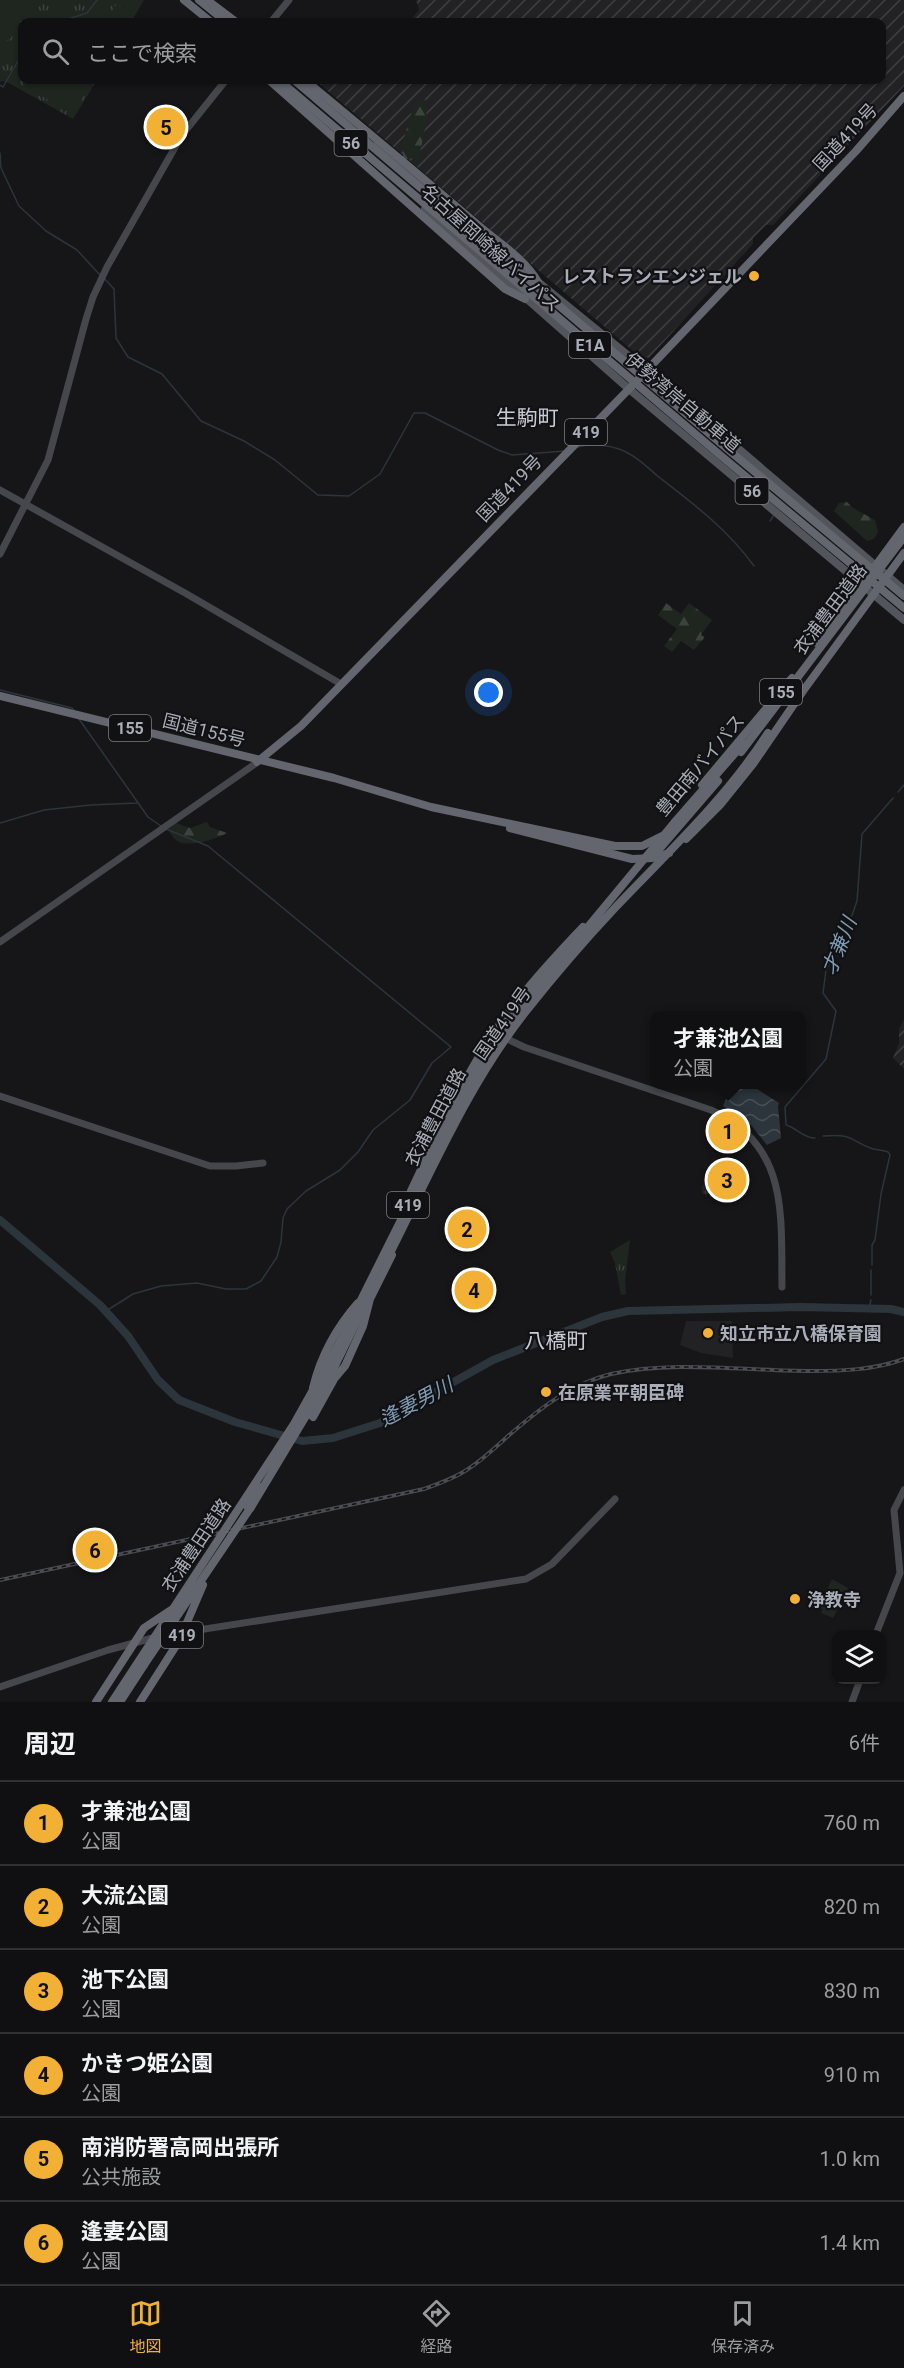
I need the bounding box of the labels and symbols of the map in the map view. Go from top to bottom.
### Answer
street label: 国道419号 [809,99,881,175]
pin: 5 [146,104,186,150]
road number: 56 [334,130,368,156]
street label: 名古屋岡崎線バイパス [417,180,565,316]
place label: レストランエンジェル [562,266,742,287]
marker: レストランエンジェル [747,269,761,283]
road number: E1A [569,332,611,358]
street label: 伊勢湾岸自動車道 [621,348,745,456]
district label: 生駒町 [496,406,559,430]
road number: 419 [565,419,607,445]
street label: 国道419号 [472,450,546,526]
road number: 56 [736,478,768,504]
street label: 衣浦豊田道路 [789,560,871,658]
your location [474,678,503,707]
road number: 155 [760,679,802,705]
street label: 国道155号 [161,710,247,750]
street label: 豊田南バイパス [652,710,748,820]
road number: 155 [109,715,151,741]
water label: 才兼川 [817,912,862,978]
street label: 国道419号 [469,982,535,1064]
street label: 衣浦豊田道路 [400,1064,470,1170]
pin: 1 [708,1108,748,1154]
pin: 3 [708,1158,746,1202]
road number: 419 [387,1192,429,1218]
pin: 2 [448,1206,486,1252]
pin: 4 [454,1268,494,1312]
place label: 知立市立八橋保育園 [720,1323,882,1344]
marker: 知立市立八橋保育園 [701,1326,715,1340]
district label: 八橋町 [525,1329,588,1353]
water label: 逢妻男川 [375,1372,459,1431]
place label: 在原業平朝臣碑 [558,1382,684,1403]
marker: 在原業平朝臣碑 [539,1385,553,1399]
street label: 衣浦豊田道路 [157,1494,235,1596]
pin: 6 [76,1528,115,1572]
place label: 浄教寺 [807,1589,861,1610]
marker: 浄教寺 [788,1592,802,1606]
road number: 419 [161,1622,203,1648]

